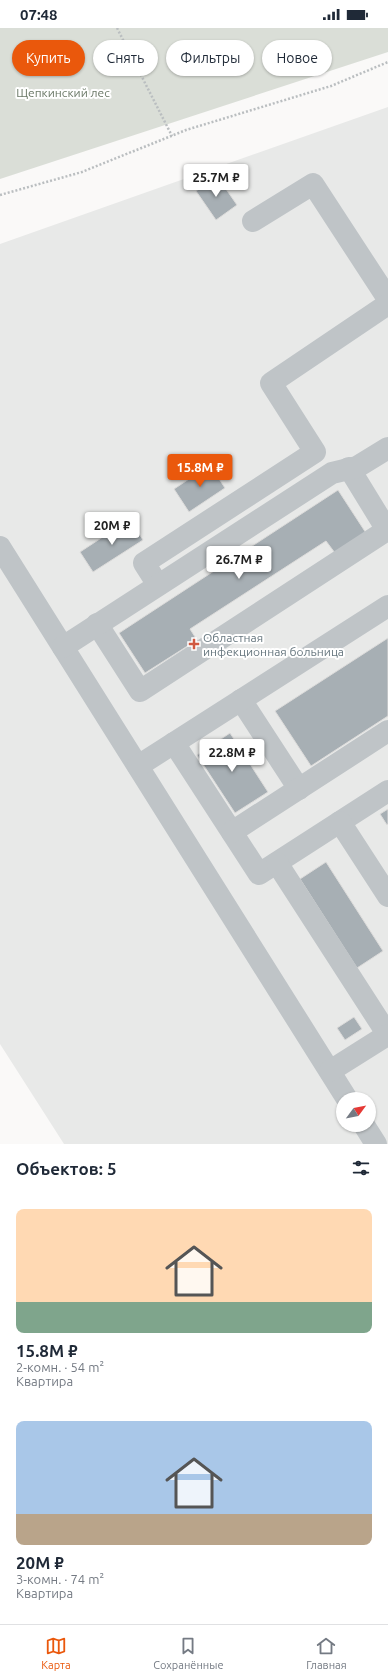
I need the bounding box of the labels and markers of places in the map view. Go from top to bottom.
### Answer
pin: 25.7M ₽ [179,164,253,198]
pin: 15.8M ₽ [163,454,237,488]
pin: 20M ₽ [84,512,140,546]
pin: 26.7M ₽ [202,546,276,580]
place label: Областная инфекционная больница [203,631,344,658]
marker: Областная инфекционная больница [188,638,200,650]
pin: 22.8M ₽ [195,739,269,773]

